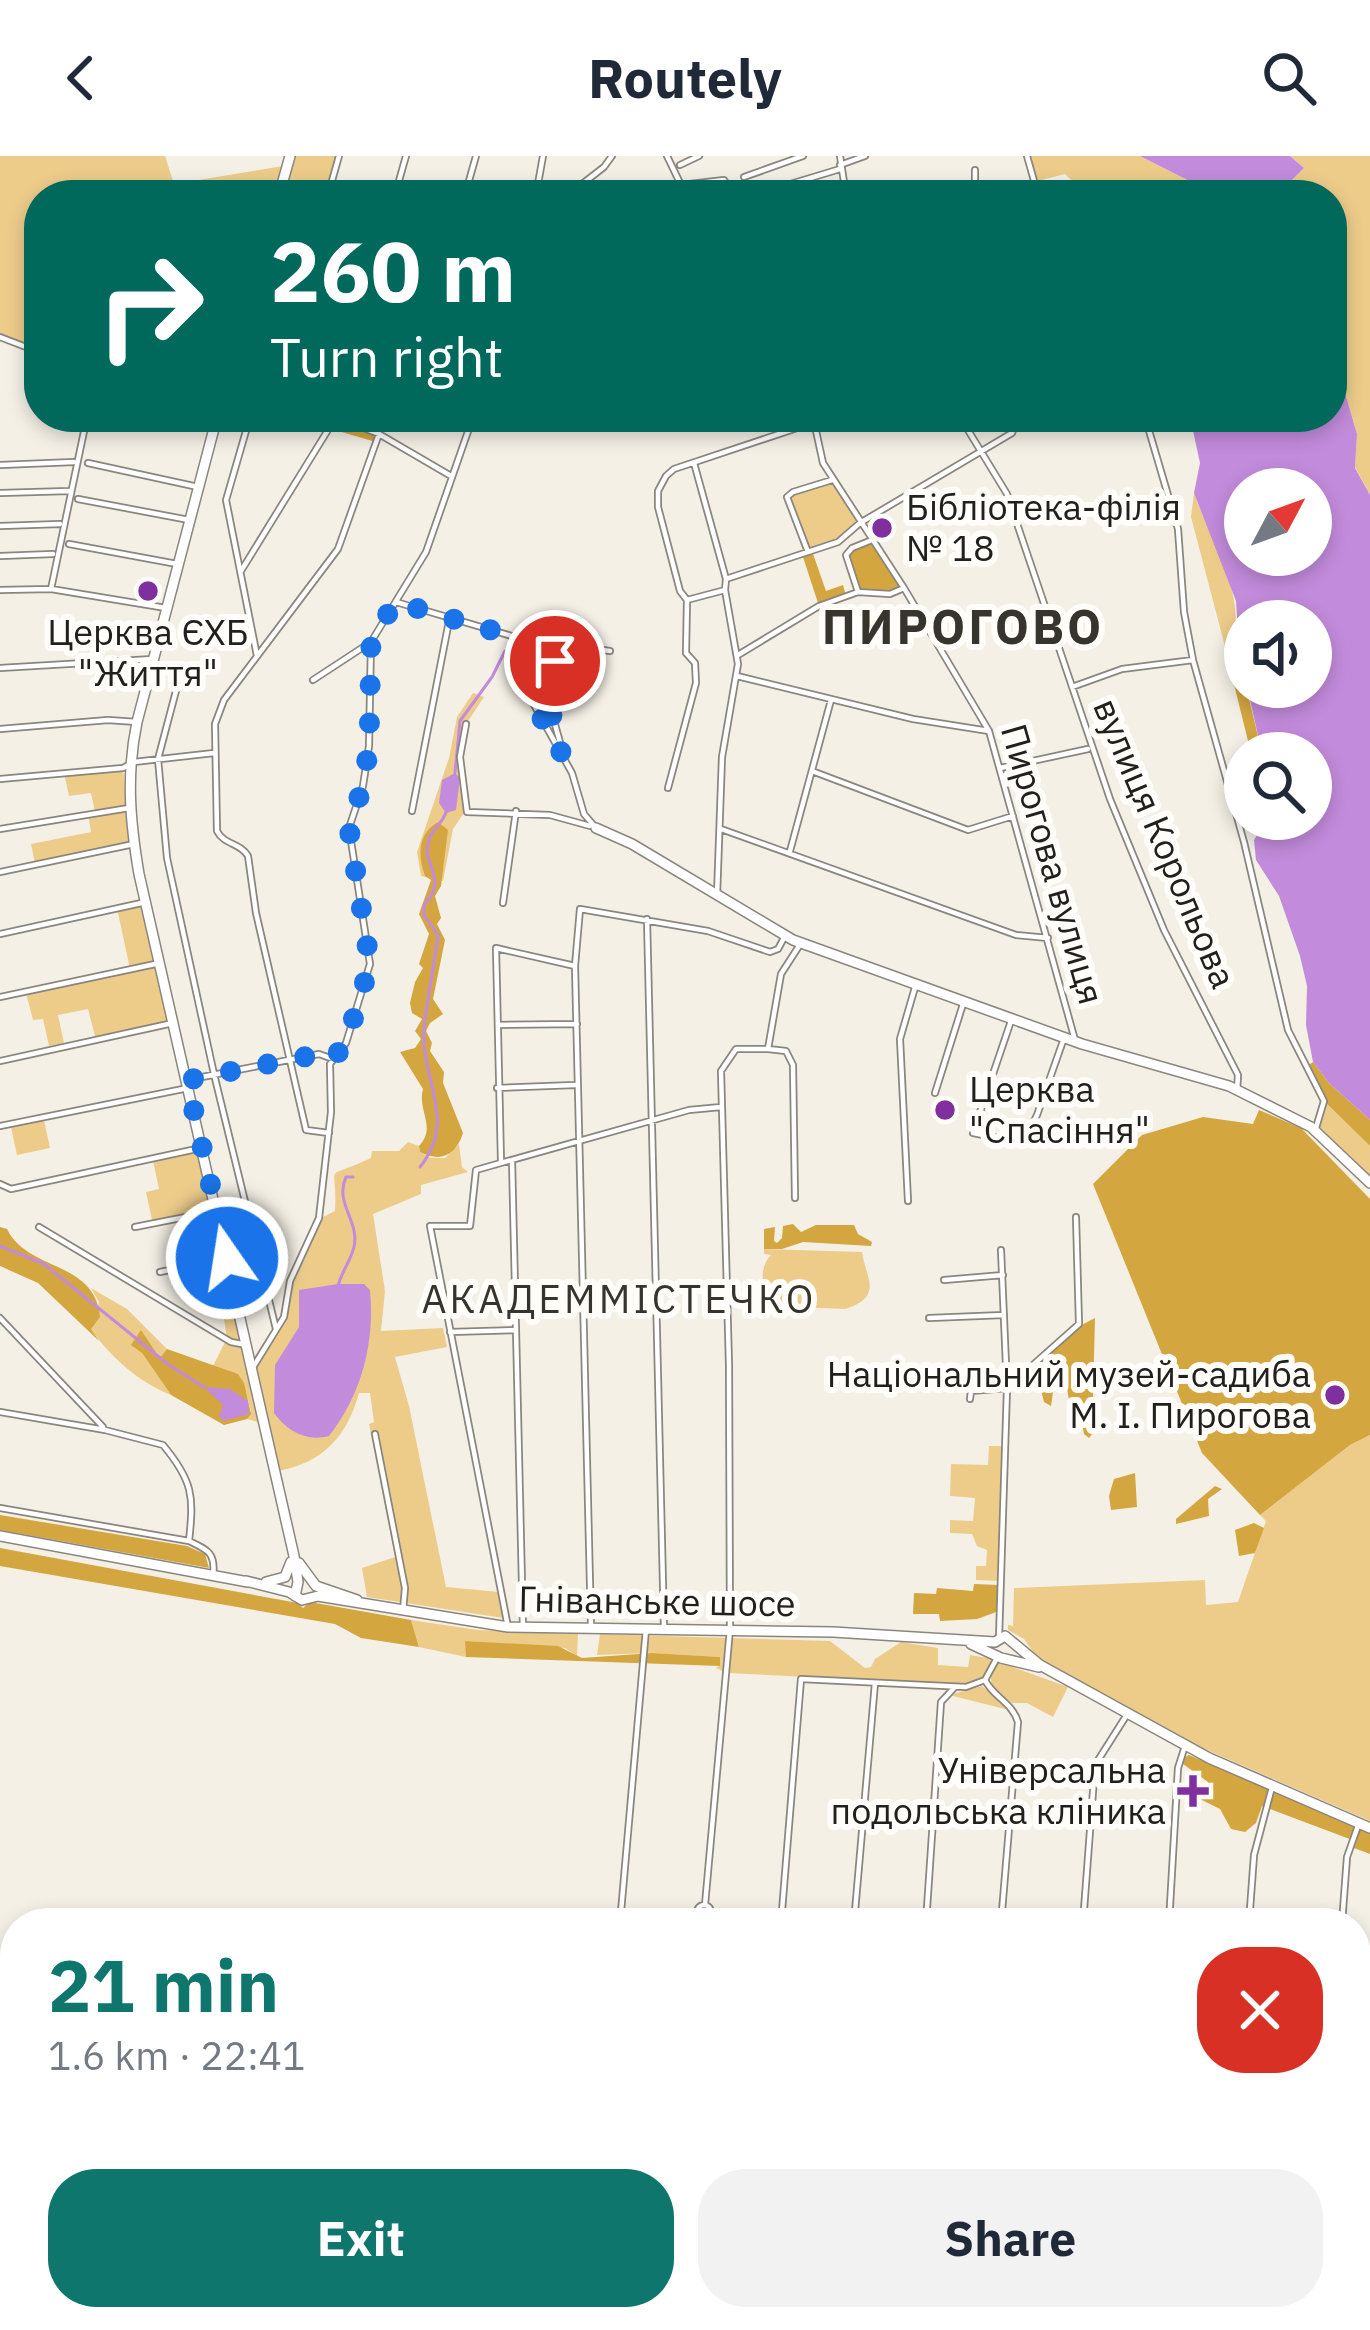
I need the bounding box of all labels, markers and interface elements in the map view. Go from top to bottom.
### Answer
text: Routely [588,43,782,113]
icon: back [48,45,114,111]
icon: search [1256,45,1322,111]
text: 260 m [270,216,516,325]
icon: right [72,228,228,384]
text: Turn right [270,322,504,392]
north arrow [1224,468,1332,576]
map controls [1224,468,1332,840]
place label: Бібліотека-філія № 18 [906,483,1181,571]
marker: Бібліотека-філія № 18 [869,515,895,541]
marker: Церква ЄХБ "Життя" [135,578,161,604]
district label: ПИРОГОВО [822,595,1104,657]
button: sound [1224,600,1332,708]
place label: Церква ЄХБ "Життя" [47,608,249,696]
pin [504,610,606,712]
icon: arrive [522,628,588,694]
street label: вулиця Корольова [1083,691,1248,995]
street label: Пирогова вулиця [991,718,1116,1009]
button: search [1224,732,1332,840]
place label: Церква "Спасіння" [969,1065,1150,1153]
marker: Церква "Спасіння" [932,1097,958,1123]
position arrow [164,1195,290,1321]
district label: АКАДЕММІСТЕЧКО [422,1273,816,1324]
place label: Національний музей-садиба М. І. Пирогова [827,1350,1311,1438]
marker: Національний музей-садиба М. І. Пирогова [1322,1382,1348,1408]
street label: Гніванське шосе [518,1575,796,1626]
place label: Універсальна подольська кліника [831,1746,1166,1834]
marker: Універсальна подольська кліника [1177,1775,1209,1807]
text: 21 min [48,1938,279,2032]
button: close [1197,1947,1323,2073]
text: 1.6 km · 22:41 [48,2030,305,2081]
button: Exit [48,2169,674,2307]
button: Share [698,2169,1323,2307]

